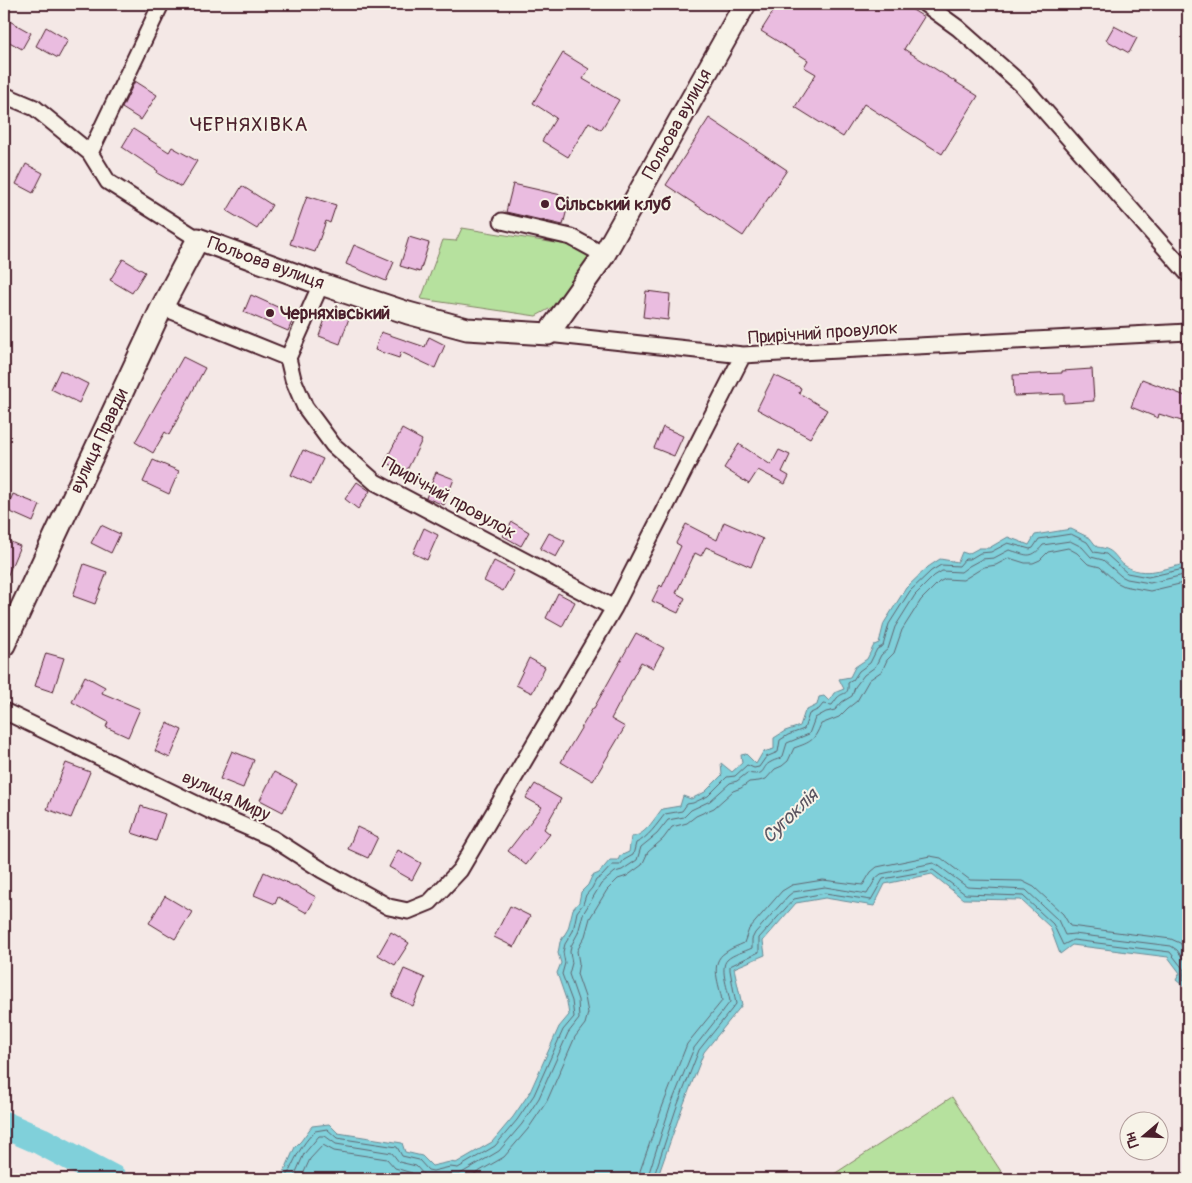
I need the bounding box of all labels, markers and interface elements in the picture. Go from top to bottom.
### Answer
street label: Польова вулиця [637,65,717,183]
district label: ЧЕРНЯХІВКА [190,112,308,137]
place label: Сільський клуб [555,193,672,216]
marker: Сільський клуб [539,198,551,210]
street label: Польова вулиця [204,231,328,295]
place label: Черняхівський [280,302,390,325]
marker: Черняхівський [264,307,276,319]
street label: Прирічний провулок [747,316,899,350]
street label: вулиця Правди [65,385,133,497]
street label: Прирічний провулок [378,452,520,544]
street label: вулиця Миру [178,766,274,827]
water label: Сугоклія [757,782,825,848]
north arrow [1120,1110,1170,1160]
text: Пн [1122,1130,1143,1150]

